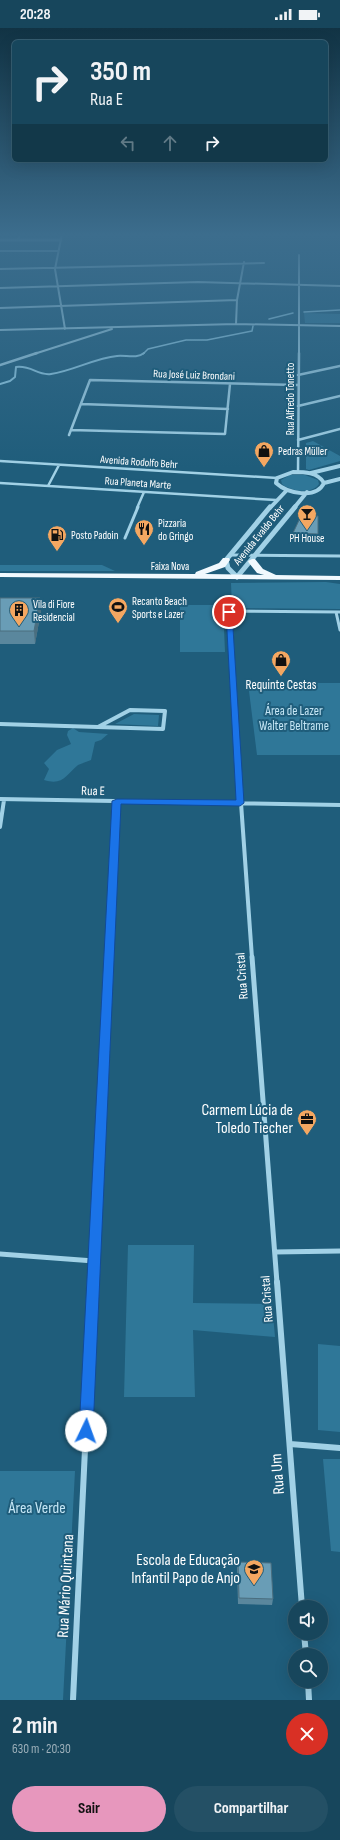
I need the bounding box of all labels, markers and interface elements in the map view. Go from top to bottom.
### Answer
text: 20:28 [20,5,51,24]
text: 350 m [90,55,151,88]
icon: right [24,56,76,108]
text: Rua E [90,89,123,110]
icon: left [117,132,139,154]
icon: ahead [159,132,181,154]
icon: right [201,132,223,154]
street label: Rua Alfredo Tonetto [284,362,297,435]
street label: Rua José Luiz Brondani [153,367,235,383]
shop icon: Pedras Müller [253,440,275,468]
place label: Pedras Müller [278,445,327,458]
street label: Avenida Rodolfo Behr [99,453,178,471]
street label: Rua Planeta Marte [104,474,172,492]
street label: Avenida Evaldo Behr [230,502,287,568]
bar icon: PH House [296,503,318,531]
place label: Pizzaria do Gringo [158,517,194,543]
restaurant icon: Pizzaria do Gringo [133,518,155,546]
fuel station icon: Posto Padoin [46,524,68,552]
place label: Posto Padoin [71,529,119,542]
place label: PH House [289,532,325,545]
street label: Faixa Nova [151,560,189,573]
place label: Recanto Beach Sports e Lazer [132,595,187,621]
pin [212,595,246,629]
sports icon: Recanto Beach Sports e Lazer [107,596,129,624]
place label: Vila di Fiore Residencial [33,598,75,624]
building icon: Vila di Fiore Residencial [8,599,30,627]
icon: arrive [218,601,240,623]
shop icon: Requinte Cestas [270,649,292,677]
place label: Requinte Cestas [246,677,317,693]
park label: Área de Lazer Walter Beltrame [259,703,329,734]
street label: Rua E [81,783,105,799]
street label: Rua Cristal [232,952,252,1000]
place label: Carmem Lúcia de Toledo Tiecher [201,1101,293,1138]
office icon: Carmem Lúcia de Toledo Tiecher [296,1108,318,1136]
street label: Rua Cristal [257,1275,277,1323]
position arrow [65,1410,107,1452]
street label: Rua Um [267,1453,289,1495]
park label: Área Verde [7,1499,66,1518]
street label: Rua Mário Quintana [54,1534,78,1638]
place label: Escola de Educação Infantil Papo de Anjo [131,1551,240,1588]
school or university icon: Escola de Educação Infantil Papo de Anjo [243,1558,265,1586]
map controls [288,1600,328,1688]
button: sound [288,1600,328,1640]
button: search [288,1648,328,1688]
text: 2 min [12,1711,58,1740]
button: close [286,1713,328,1755]
text: 630 m · 20:30 [12,1741,71,1757]
button: Sair [12,1786,166,1832]
button: Compartilhar [174,1786,328,1832]

